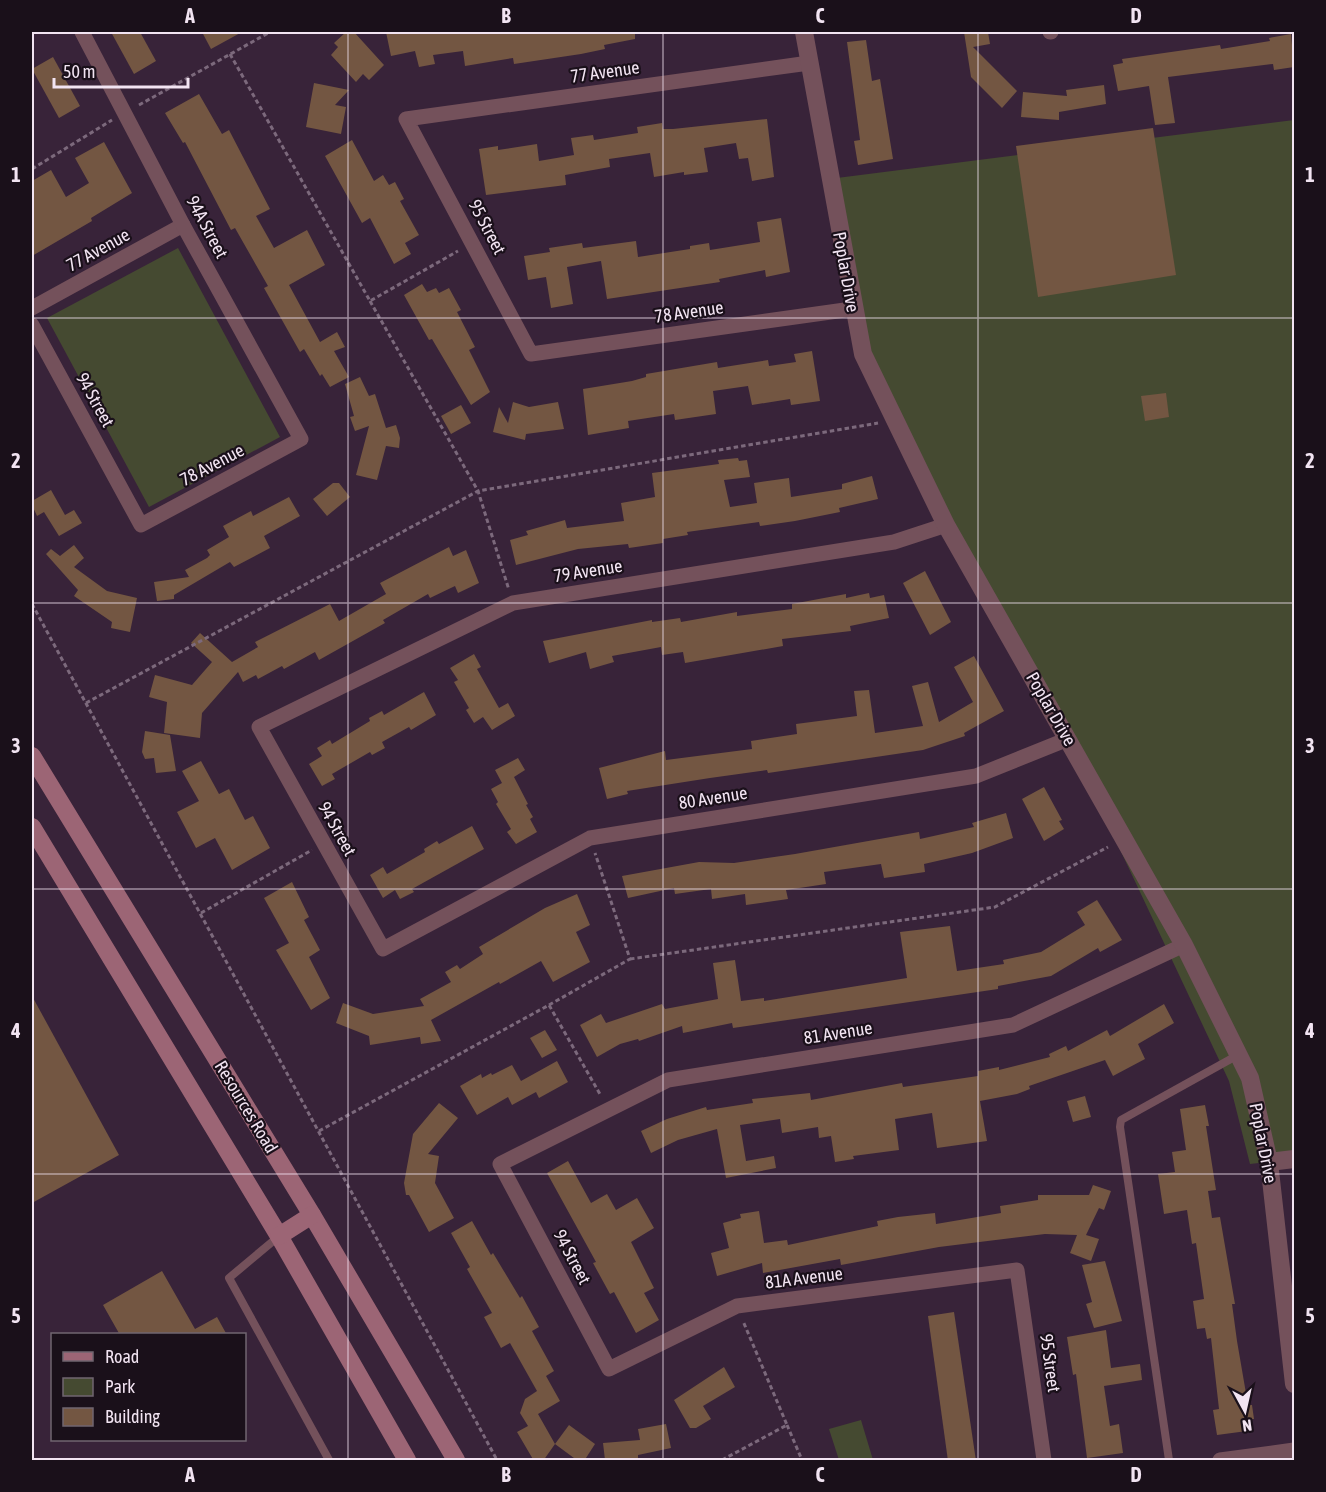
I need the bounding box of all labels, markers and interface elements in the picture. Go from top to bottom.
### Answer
text: A [184,4,195,27]
text: B [501,4,511,27]
text: C [816,4,825,27]
text: D [1130,4,1142,27]
scale bar [54,51,188,89]
street label: 77 Avenue [569,56,641,87]
text: 50 m [63,61,95,82]
text: 1 [11,163,21,186]
text: 1 [1305,163,1315,186]
street label: 94A Street [182,192,233,262]
street label: 95 Street [464,196,511,258]
street label: 77 Avenue [62,224,133,276]
street label: Poplar Drive [829,230,864,314]
street label: 78 Avenue [653,296,725,327]
street label: 94 Street [72,369,119,431]
street label: 78 Avenue [176,439,247,490]
text: 2 [11,449,21,472]
text: 2 [1305,449,1315,472]
street label: 79 Avenue [552,555,624,586]
street label: Poplar Drive [1022,668,1081,749]
text: 3 [11,734,21,757]
text: 3 [1305,734,1315,757]
street label: 80 Avenue [677,782,749,813]
street label: 94 Street [314,798,361,860]
street label: 81 Avenue [802,1017,874,1048]
text: 4 [10,1019,21,1042]
text: 4 [1304,1019,1315,1042]
street label: Resources Road [211,1057,282,1157]
street label: Poplar Drive [1245,1101,1282,1185]
street label: 94 Street [549,1226,596,1288]
street label: 81A Avenue [764,1262,844,1293]
text: 5 [11,1304,21,1327]
text: 5 [1305,1304,1315,1327]
street label: 95 Street [1036,1332,1065,1394]
legend [51,1333,246,1441]
text: Road [105,1346,139,1367]
text: Park [105,1376,135,1397]
north arrow [1215,1381,1275,1441]
text: Building [105,1406,160,1427]
text: N [1241,1416,1253,1435]
text: A [184,1463,195,1486]
text: B [501,1463,511,1486]
text: C [816,1463,825,1486]
text: D [1130,1463,1142,1486]

